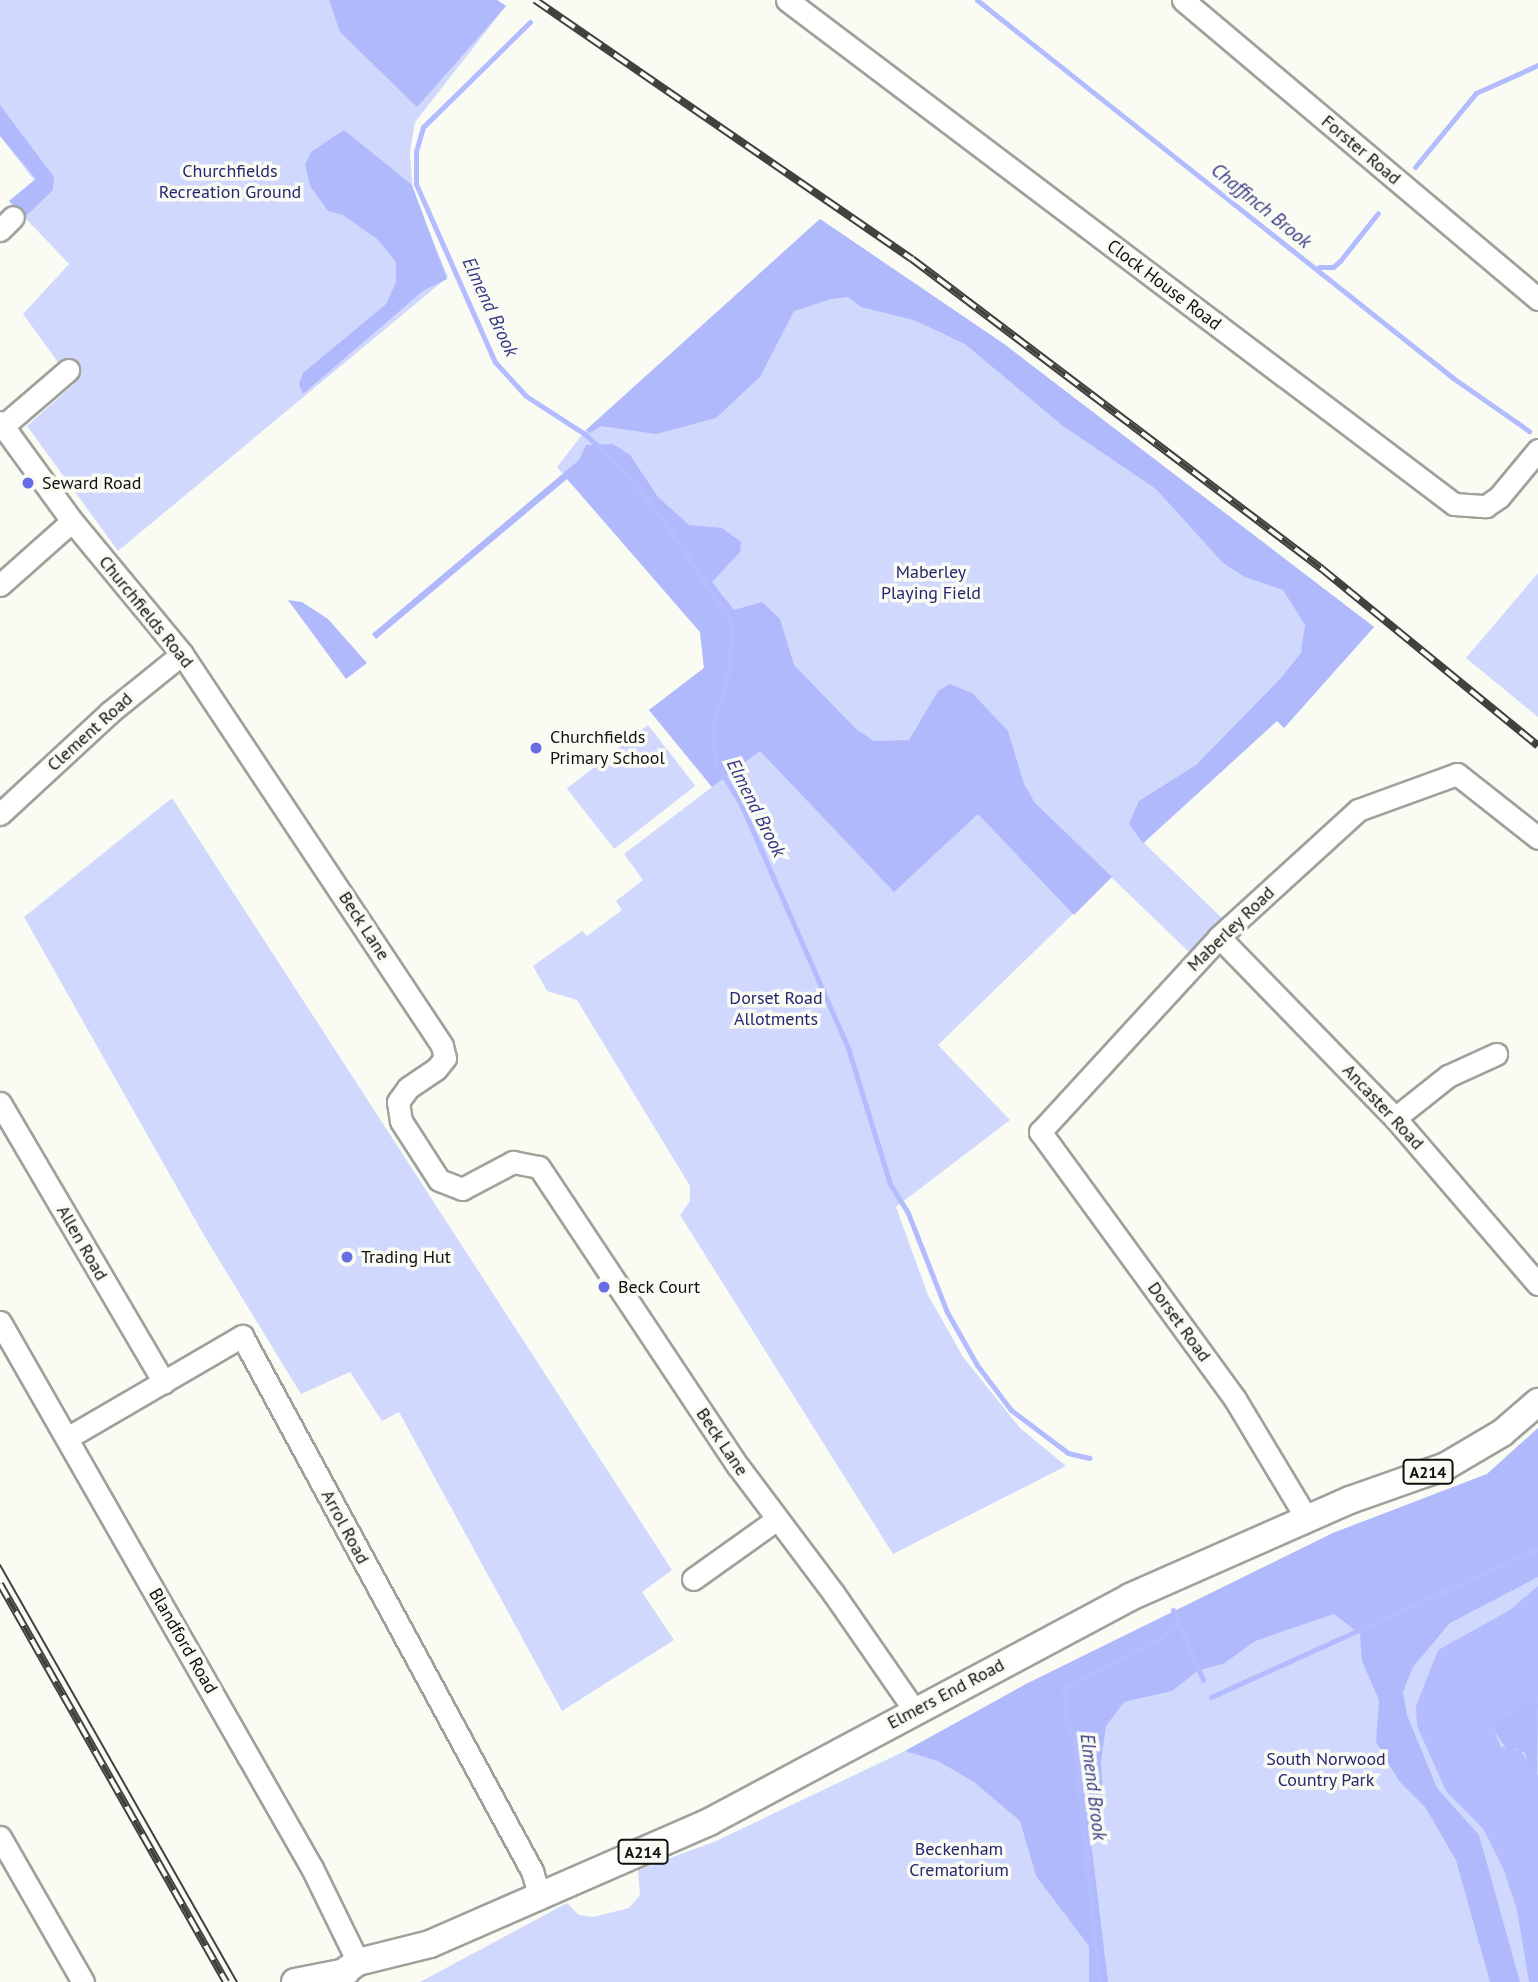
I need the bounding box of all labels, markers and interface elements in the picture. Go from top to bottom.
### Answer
street label: Forster Road [1317,111,1405,189]
water label: Chaffinch Brook [1206,159,1316,253]
park label: Churchfields Recreation Ground [159,161,301,204]
street label: Clock House Road [1102,235,1226,335]
water label: Elmend Brook [457,254,523,360]
place label: Seward Road [42,472,141,494]
marker: Seward Road [20,475,36,491]
street label: Churchfields Road [94,552,198,672]
park label: Maberley Playing Field [881,562,981,604]
street label: Clement Road [43,688,137,776]
place label: Churchfields Primary School [550,727,665,770]
marker: Churchfields Primary School [528,740,544,756]
water label: Elmend Brook [722,755,790,861]
street label: Maberley Road [1183,882,1279,976]
street label: Beck Lane [334,887,394,965]
park label: Dorset Road Allotments [729,988,823,1030]
street label: Ancaster Road [1338,1060,1428,1154]
street label: Allen Road [52,1202,112,1284]
place label: Trading Hut [361,1246,451,1268]
marker: Trading Hut [339,1249,355,1265]
place label: Beck Court [618,1276,701,1298]
street label: Dorset Road [1143,1278,1215,1366]
marker: Beck Court [596,1279,612,1295]
street label: Beck Lane [691,1404,753,1480]
road number: A214 [1402,1460,1454,1484]
street label: Arrol Road [317,1486,373,1568]
street label: Blandford Road [144,1584,222,1698]
street label: Elmers End Road [884,1654,1008,1734]
water label: Elmend Brook [1075,1733,1111,1841]
park label: South Norwood Country Park [1266,1749,1386,1792]
park label: Beckenham Crematorium [909,1839,1009,1882]
road number: A214 [617,1840,669,1864]

